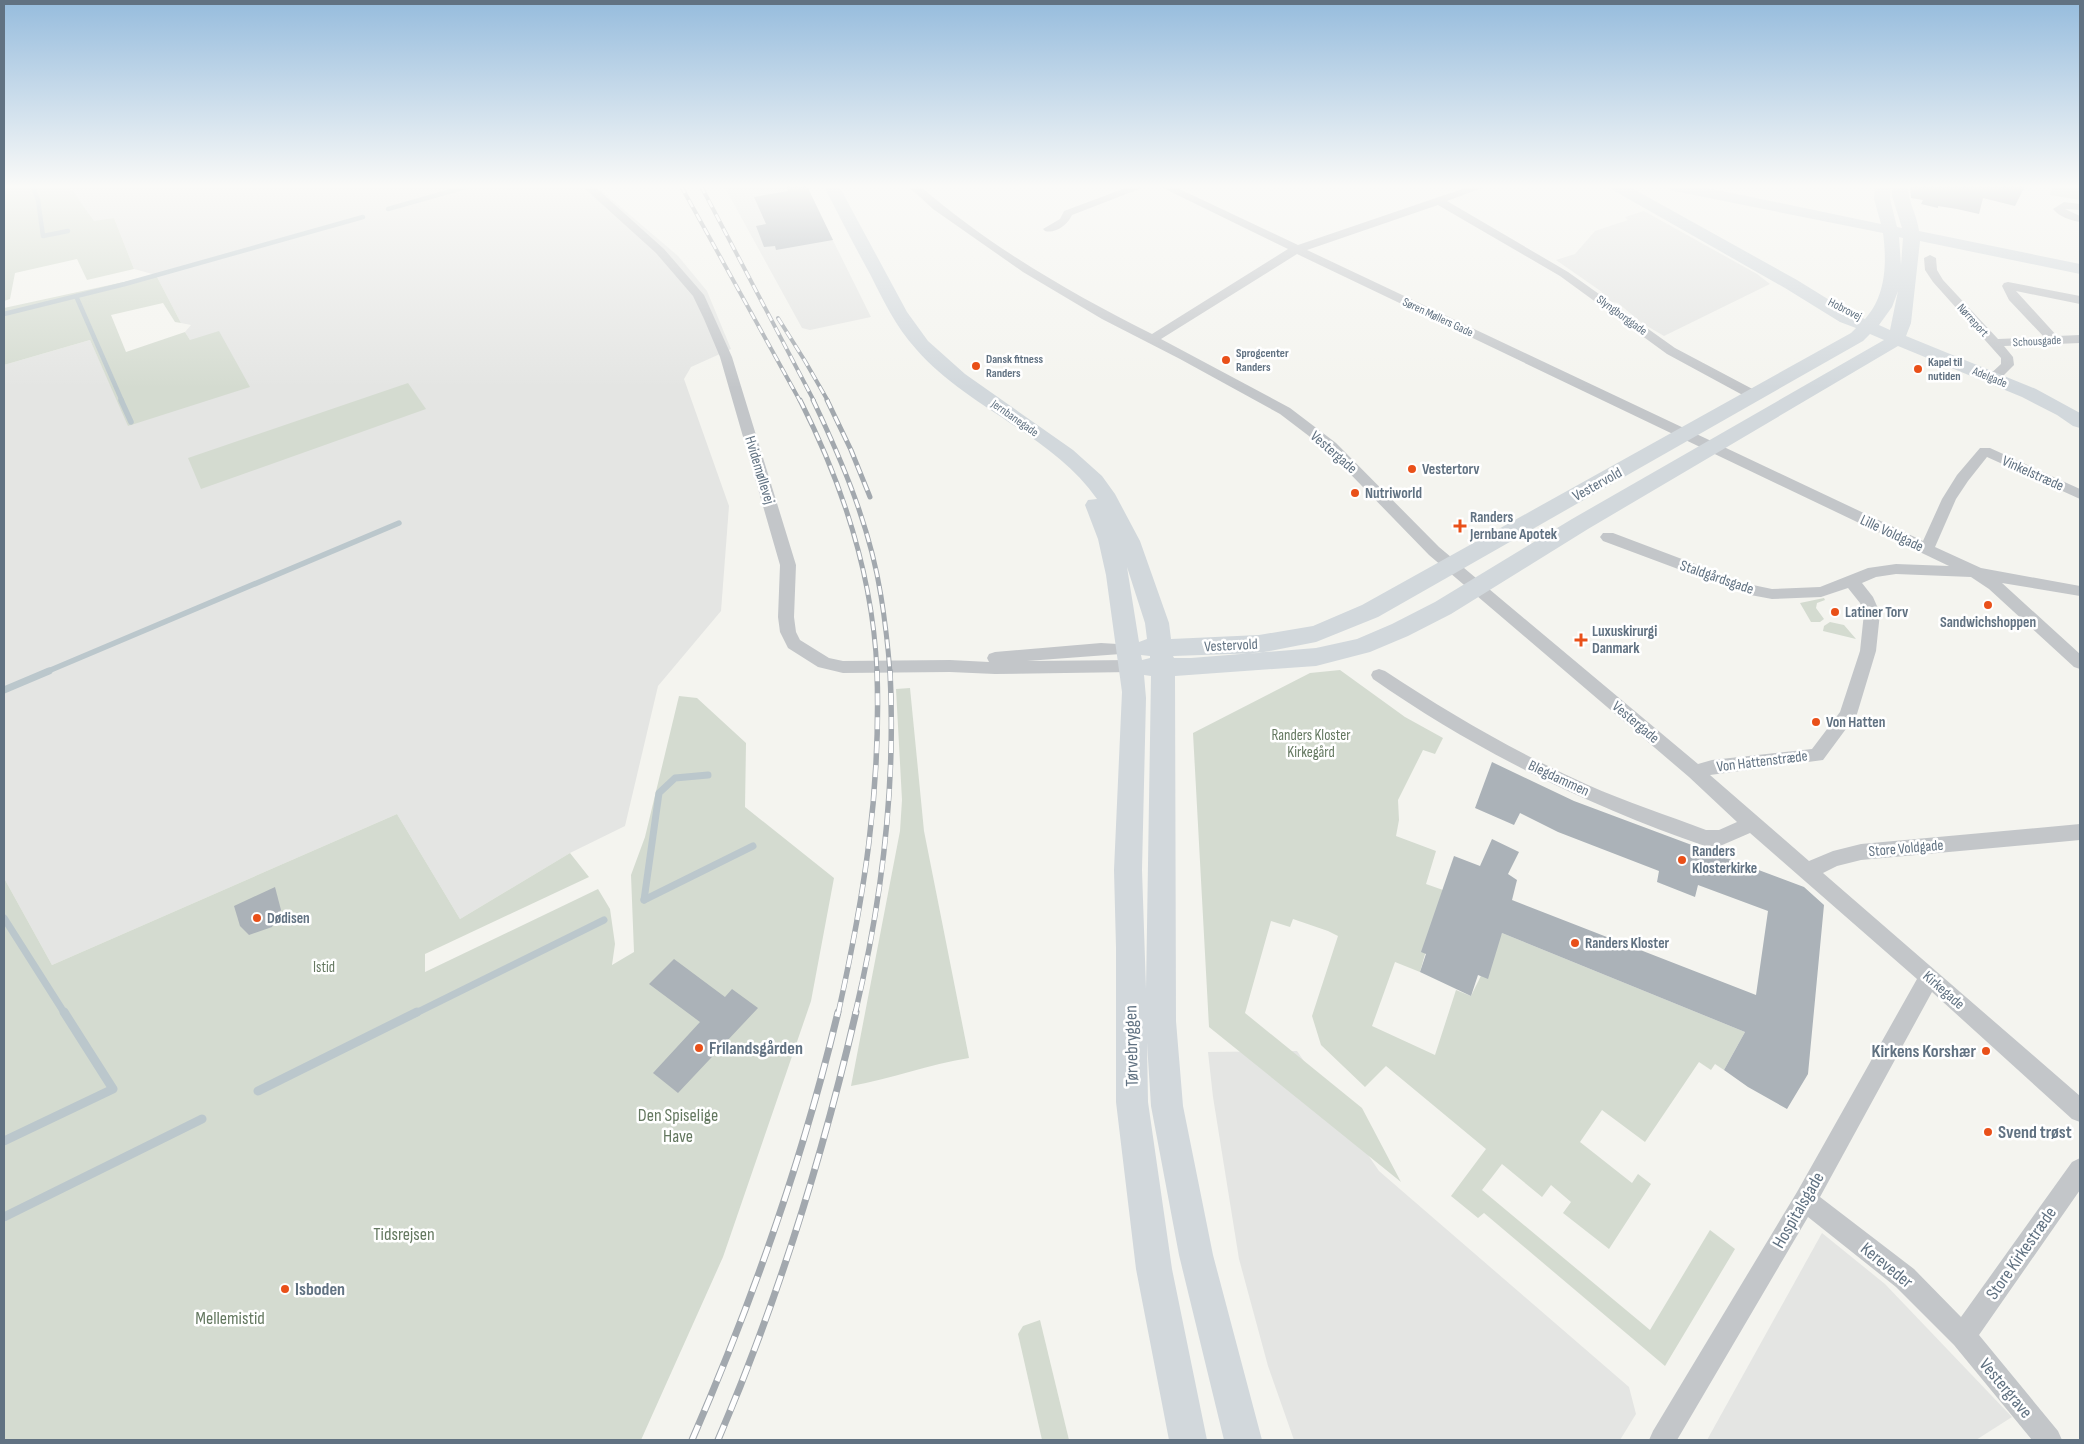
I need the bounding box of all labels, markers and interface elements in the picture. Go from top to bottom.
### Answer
street label: Slyngborggade [1593,292,1650,339]
street label: Søren Møllers Gade [1400,294,1476,340]
street label: Hobrovej [1825,295,1864,324]
street label: Nørreport [1954,301,1992,340]
street label: Schousgade [2012,333,2062,350]
place label: Sprogcenter Randers [1236,346,1289,375]
place label: Dansk fitness Randers [986,352,1043,381]
marker: Sprogcenter Randers [1220,354,1232,366]
place label: Kapel til nutiden [1928,355,1962,384]
marker: Dansk fitness Randers [970,360,982,372]
marker: Kapel til nutiden [1912,363,1924,375]
street label: Adelgade [1969,363,2010,391]
street label: Jernbanegade [987,396,1041,440]
street label: Vestergade [1306,427,1361,478]
street label: Hvidemøllevej [740,434,779,507]
street label: Vinkelstræde [1999,451,2067,495]
place label: Vestertorv [1422,460,1480,479]
marker: Vestertorv [1406,463,1418,475]
street label: Vestervold [1569,463,1625,506]
place label: Nutriworld [1365,484,1422,503]
marker: Nutriworld [1349,487,1361,499]
place label: Randers Jernbane Apotek [1469,508,1558,544]
street label: Lille Voldgade [1857,511,1927,556]
marker: Randers Jernbane Apotek [1454,520,1466,532]
street label: Staldgårdsgade [1677,556,1756,599]
marker: Sandwichshoppen [1982,599,1994,611]
place label: Latiner Torv [1845,603,1909,622]
marker: Latiner Torv [1829,606,1841,618]
place label: Sandwichshoppen [1940,613,2036,632]
place label: Luxuskirurgi Danmark [1592,622,1657,658]
marker: Luxuskirurgi Danmark [1574,633,1588,647]
street label: Vestervold [1204,635,1258,656]
street label: Vestergade [1608,697,1663,748]
place label: Von Hatten [1826,713,1885,732]
marker: Von Hatten [1810,716,1822,728]
park label: Randers Kloster Kirkegård [1271,726,1351,762]
street label: Von Hattenstræde [1715,746,1809,777]
street label: Blegdammen [1525,756,1592,801]
street label: Store Voldgade [1868,836,1944,861]
place label: Randers Klosterkirke [1692,842,1757,878]
marker: Randers Klosterkirke [1676,854,1688,866]
place label: Dødisen [267,909,310,928]
marker: Dødisen [251,912,263,924]
place label: Randers Kloster [1585,934,1670,953]
marker: Randers Kloster [1569,937,1581,949]
park label: Istid [313,958,335,977]
street label: Kirkegade [1919,967,1969,1014]
street label: Tørvebryggen [1120,1005,1143,1087]
place label: Frilandsgården [709,1038,803,1059]
place label: Kirkens Korshær [1872,1041,1976,1062]
marker: Frilandsgården [693,1042,705,1054]
marker: Kirkens Korshær [1980,1045,1992,1057]
park label: Den Spiselige Have [638,1105,718,1147]
place label: Svend trøst [1998,1122,2072,1143]
marker: Svend trøst [1982,1126,1994,1138]
street label: Hospitalsgade [1768,1168,1829,1252]
street label: Store Kirkestræde [1982,1203,2061,1304]
park label: Tidsrejsen [373,1224,435,1245]
street label: Kereveder [1856,1238,1917,1293]
place label: Isboden [295,1279,345,1300]
marker: Isboden [279,1283,291,1295]
park label: Mellemistid [195,1308,265,1329]
street label: Vestergrave [1975,1354,2037,1422]

